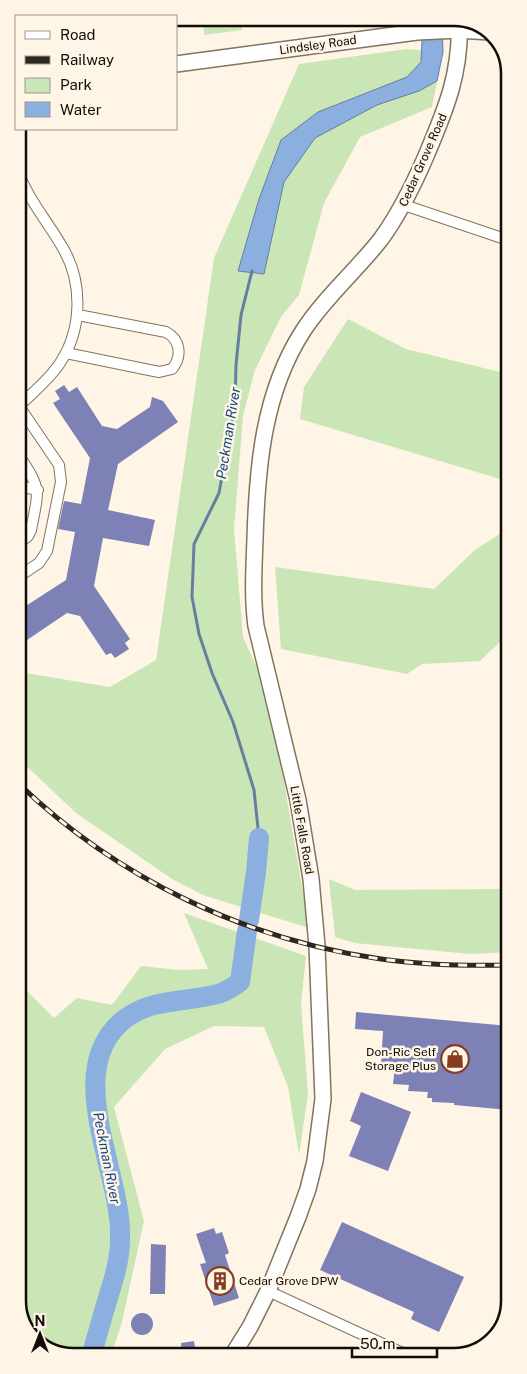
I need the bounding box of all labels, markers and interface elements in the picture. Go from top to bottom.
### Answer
legend [15,15,178,130]
text: Road [60,26,96,43]
street label: Lindsley Road [278,33,358,57]
text: Railway [60,51,114,68]
text: Park [60,76,92,93]
text: Water [60,101,102,118]
street label: Cedar Grove Road [396,111,450,209]
water label: Peckman River [213,385,243,480]
street label: Little Falls Road [287,785,317,875]
shop icon: Don-Ric Self Storage Plus [440,1044,470,1074]
place label: Don-Ric Self Storage Plus [365,1045,436,1073]
water label: Peckman River [90,1111,124,1206]
building icon: Cedar Grove DPW [205,1266,235,1296]
place label: Cedar Grove DPW [239,1274,339,1288]
north arrow [15,1309,65,1359]
text: N [35,1313,45,1329]
scale bar [352,1326,437,1358]
text: 50 m [360,1335,395,1352]

